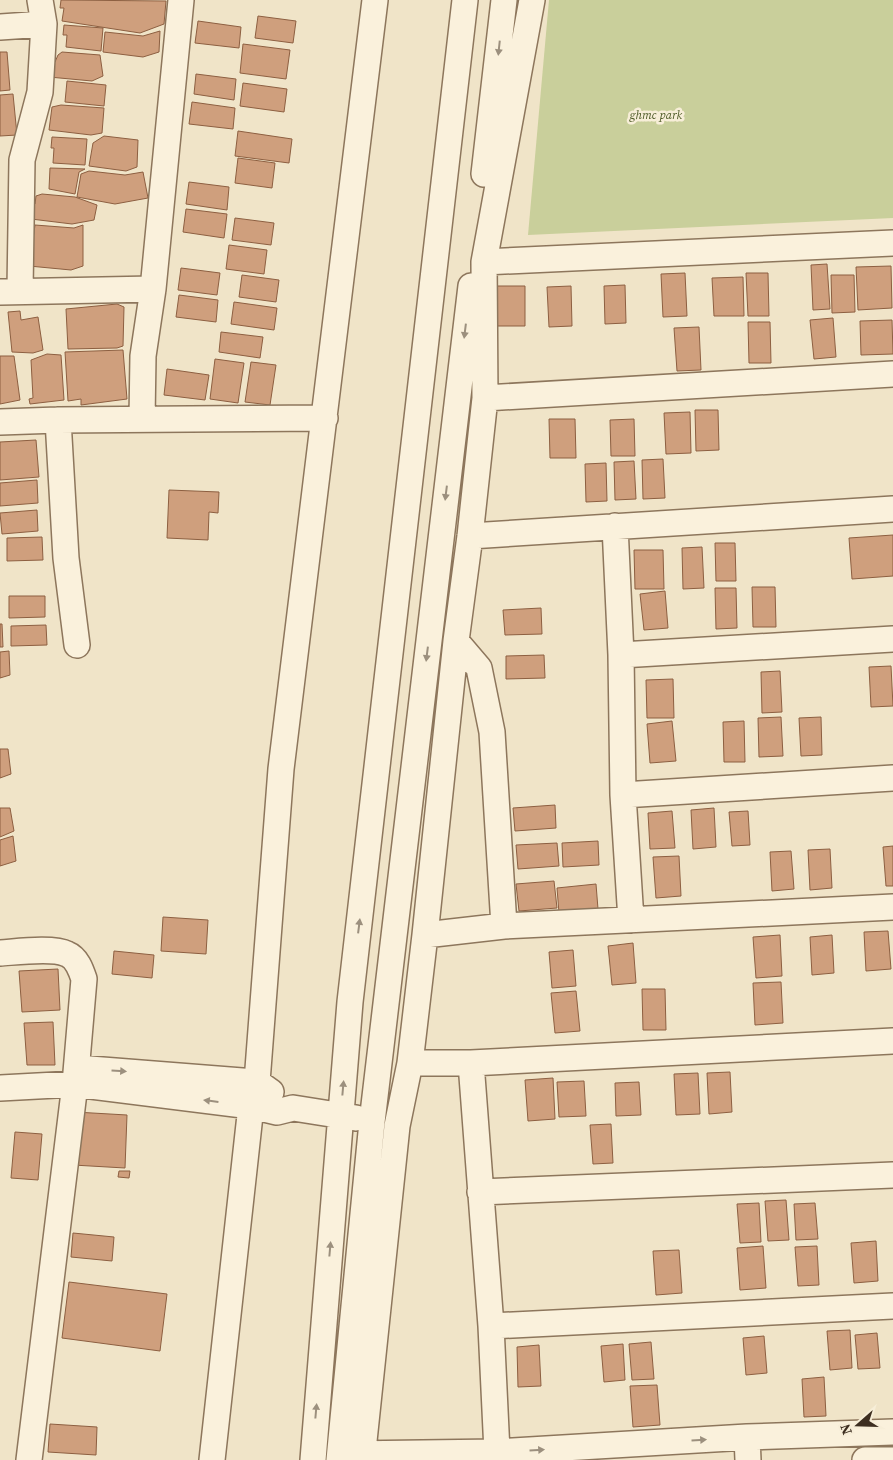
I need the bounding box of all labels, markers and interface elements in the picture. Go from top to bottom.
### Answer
one-way arrow [495,41,503,57]
park label: ghmc park [629,107,683,123]
one-way arrow [461,324,469,340]
one-way arrow [442,485,450,501]
one-way arrow [423,647,431,663]
one-way arrow [355,918,363,934]
one-way arrow [111,1068,127,1076]
one-way arrow [339,1079,347,1095]
one-way arrow [203,1097,219,1105]
one-way arrow [326,1241,334,1257]
north arrow [833,1400,883,1450]
one-way arrow [313,1403,321,1419]
text: N [835,1421,857,1438]
one-way arrow [691,1435,707,1443]
one-way arrow [529,1445,545,1453]

